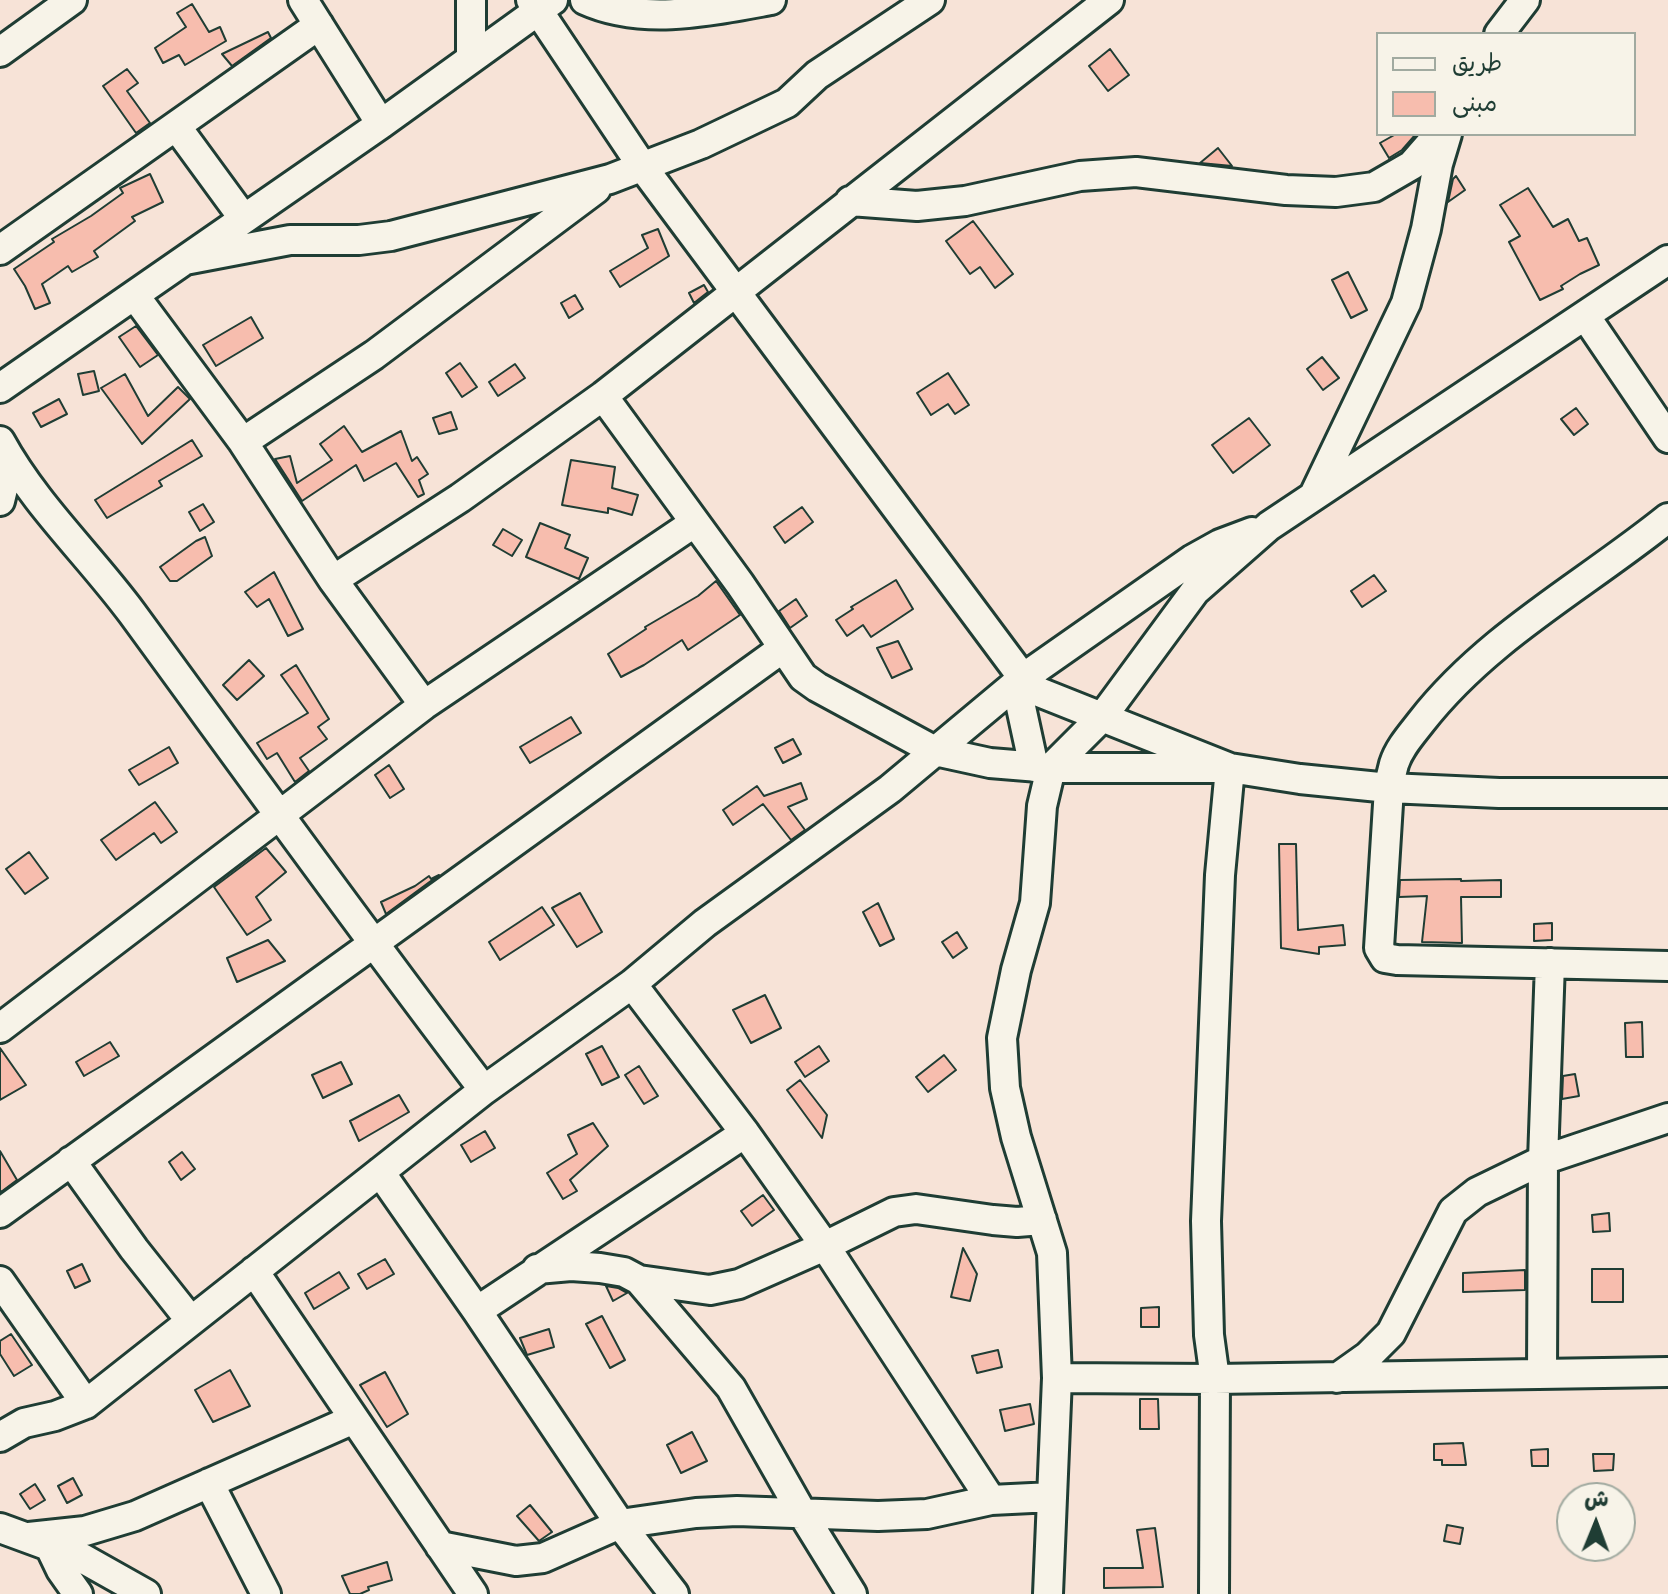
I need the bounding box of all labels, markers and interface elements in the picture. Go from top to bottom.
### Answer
legend [1376,32,1636,136]
text: طريق [1452,49,1502,80]
text: مبنى [1452,89,1497,120]
north arrow [1556,1482,1636,1562]
text: ش [1584,1486,1609,1514]

